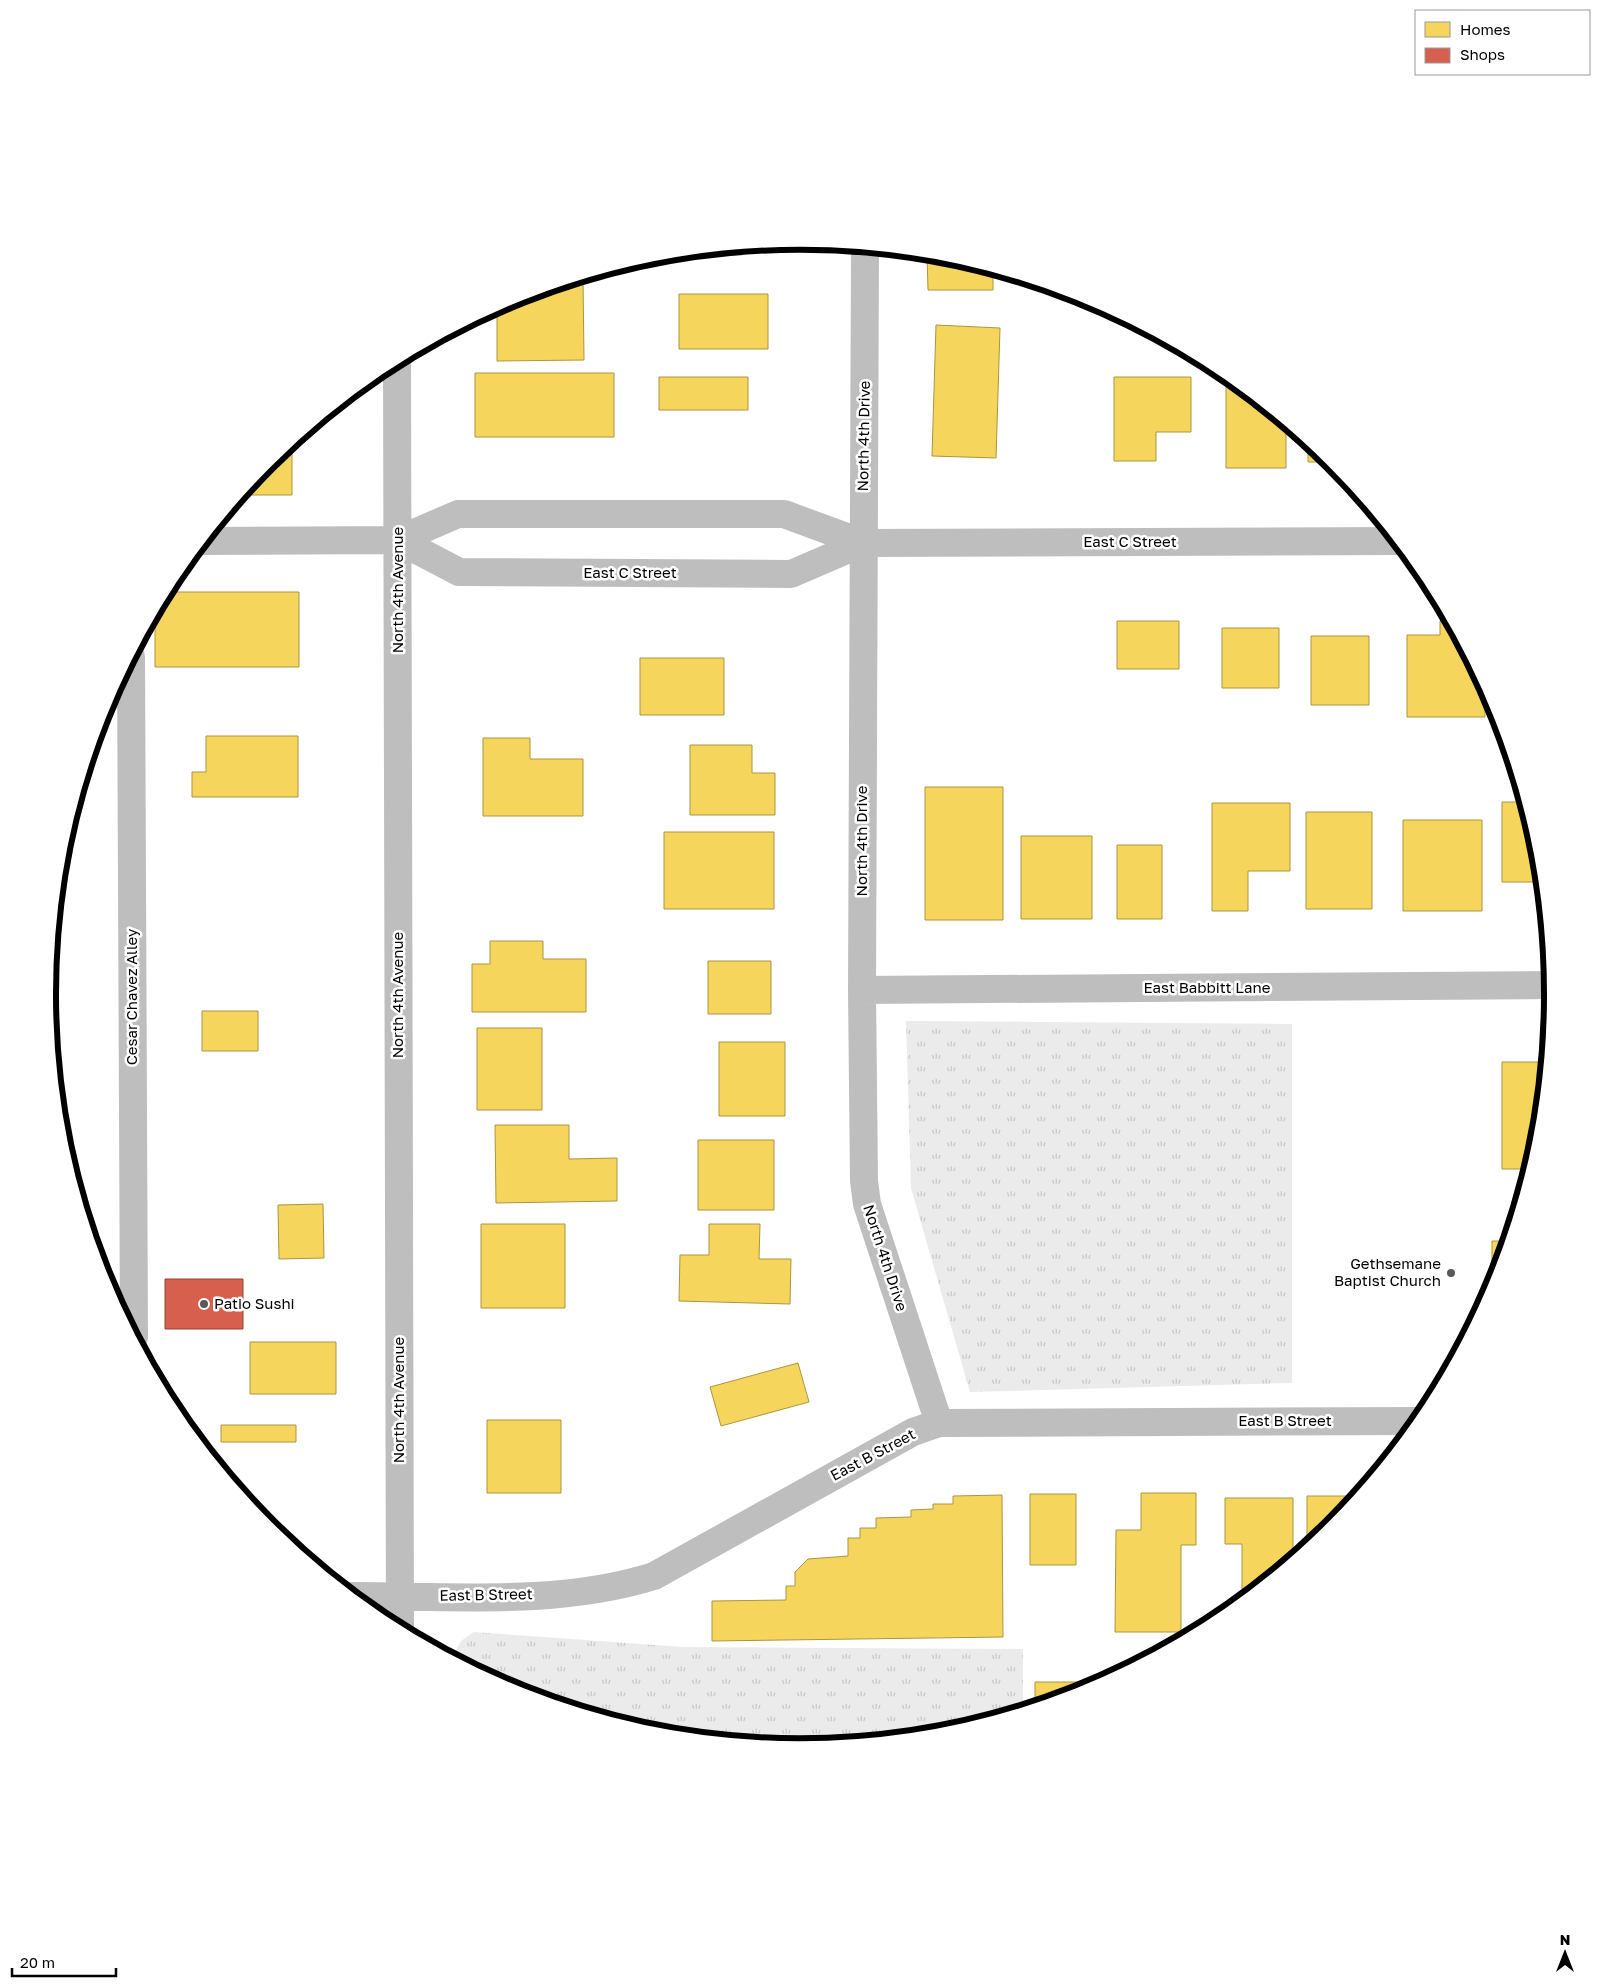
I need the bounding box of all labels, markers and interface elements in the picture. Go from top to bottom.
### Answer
legend [1415,10,1590,75]
text: Homes [1460,20,1510,38]
text: Shops [1460,45,1505,63]
street label: North 4th Drive [853,380,873,492]
street label: North 4th Avenue [388,526,406,653]
street label: East C Street [1083,532,1177,550]
street label: East C Street [583,563,677,581]
street label: North 4th Drive [852,785,870,896]
street label: Cesar Chavez Alley [122,928,140,1065]
street label: North 4th Avenue [388,931,406,1058]
street label: East Babbitt Lane [1144,978,1271,996]
street label: North 4th Drive [860,1202,912,1313]
place label: Gethsemane Baptist Church [1334,1254,1441,1289]
marker: Gethsemane Baptist Church [1445,1267,1457,1279]
place label: Patio Sushi [214,1294,295,1312]
marker: Patio Sushi [198,1298,210,1310]
street label: North 4th Avenue [389,1336,407,1463]
street label: East B Street [1238,1411,1332,1429]
street label: East B Street [827,1424,918,1484]
street label: East B Street [439,1584,533,1604]
north arrow [1540,1928,1590,1978]
text: N [1560,1931,1570,1948]
scale bar [12,1946,116,1978]
text: 20 m [20,1953,55,1971]

